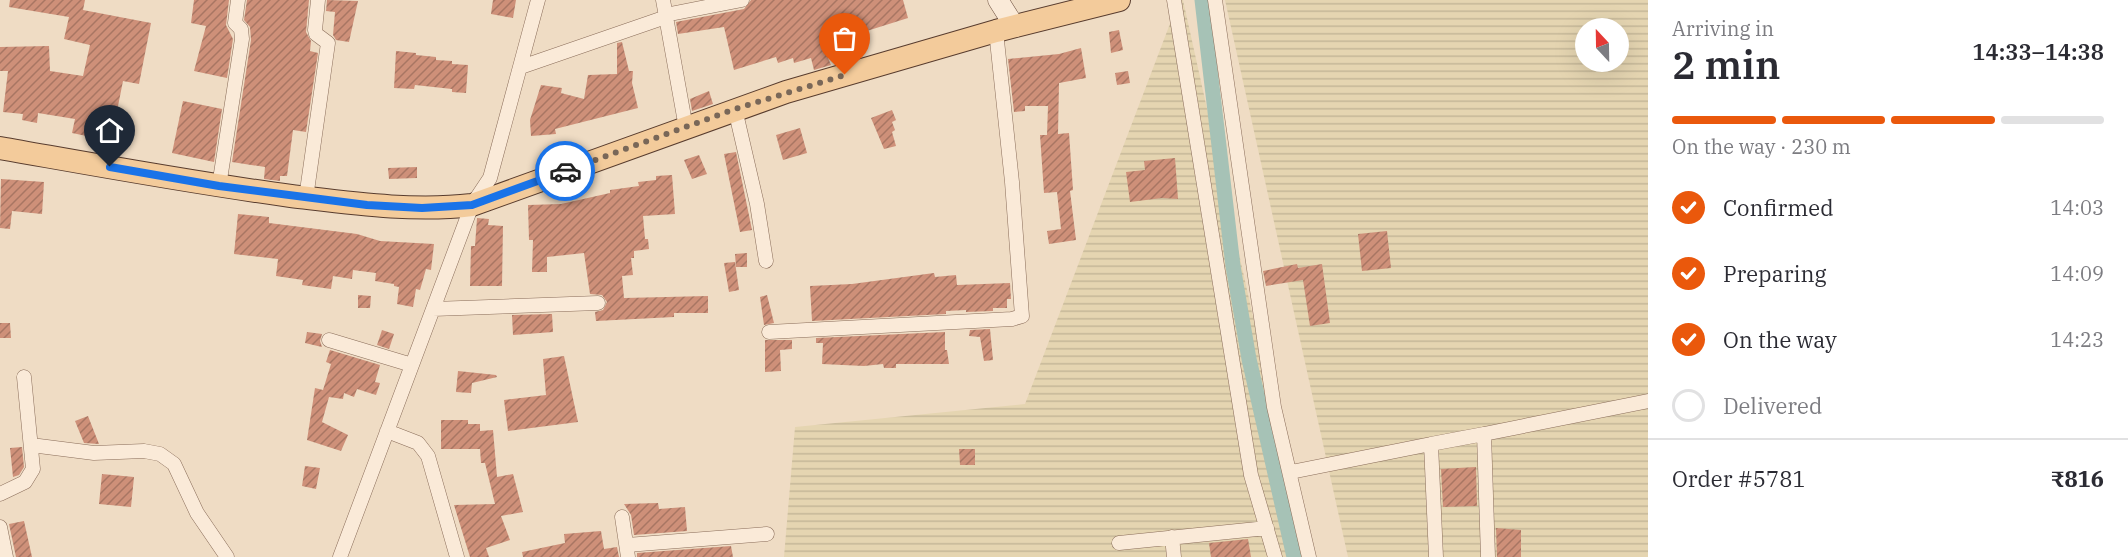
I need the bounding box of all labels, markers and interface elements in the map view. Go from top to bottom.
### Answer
pin [819,13,870,75]
text: Arriving in [1672,15,1774,42]
north arrow [1575,18,1629,72]
map controls [1575,18,1629,72]
icon: bag [828,22,861,55]
text: 14:33–14:38 [1972,37,2104,66]
text: 2 min [1672,39,1780,90]
pin [84,105,135,167]
icon: home [93,114,126,147]
text: On the way · 230 m [1672,133,1851,160]
courier [535,141,595,201]
icon: car [549,155,582,188]
icon: check [1672,191,1705,224]
text: Confirmed [1723,193,1834,222]
text: 14:03 [2050,194,2104,221]
icon: check [1672,257,1705,290]
text: Preparing [1723,259,1827,288]
text: 14:09 [2050,260,2104,287]
icon: check [1672,323,1705,356]
text: On the way [1723,325,1837,354]
text: 14:23 [2050,326,2104,353]
text: Delivered [1723,391,1822,420]
text: Order #5781 [1672,464,1806,493]
text: ₹816 [2050,464,2104,493]

